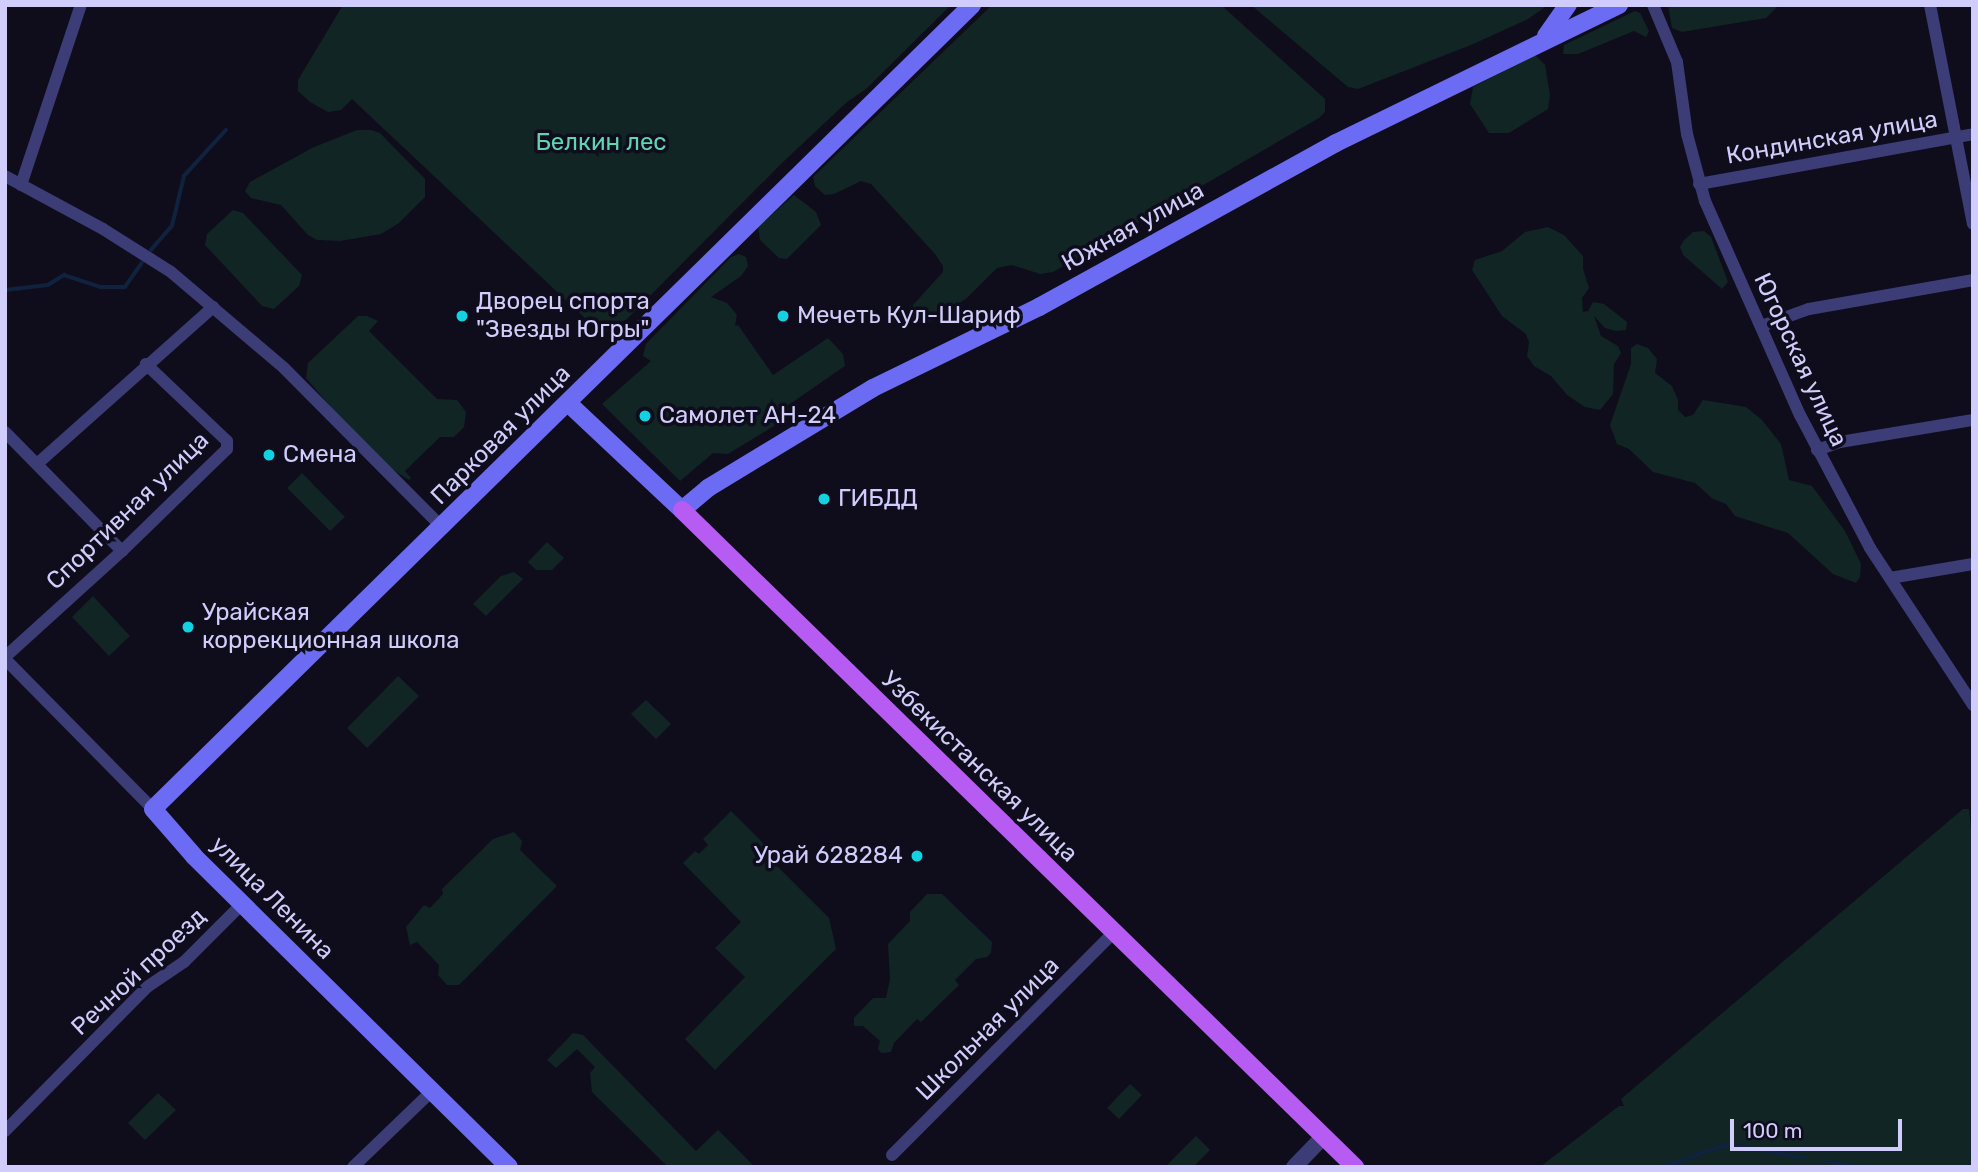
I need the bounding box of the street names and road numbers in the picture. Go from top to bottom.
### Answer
street label: Кондинская улица [1724,105,1940,171]
street label: Южная улица [1057,176,1209,278]
street label: Югорская улица [1747,269,1853,451]
street label: Парковая улица [425,359,577,511]
street label: Спортивная улица [41,426,215,596]
street label: Узбекистанская улица [875,666,1083,868]
street label: улица Ленина [204,830,340,966]
street label: Речной проезд [66,902,212,1042]
street label: Школьная улица [910,951,1066,1107]

